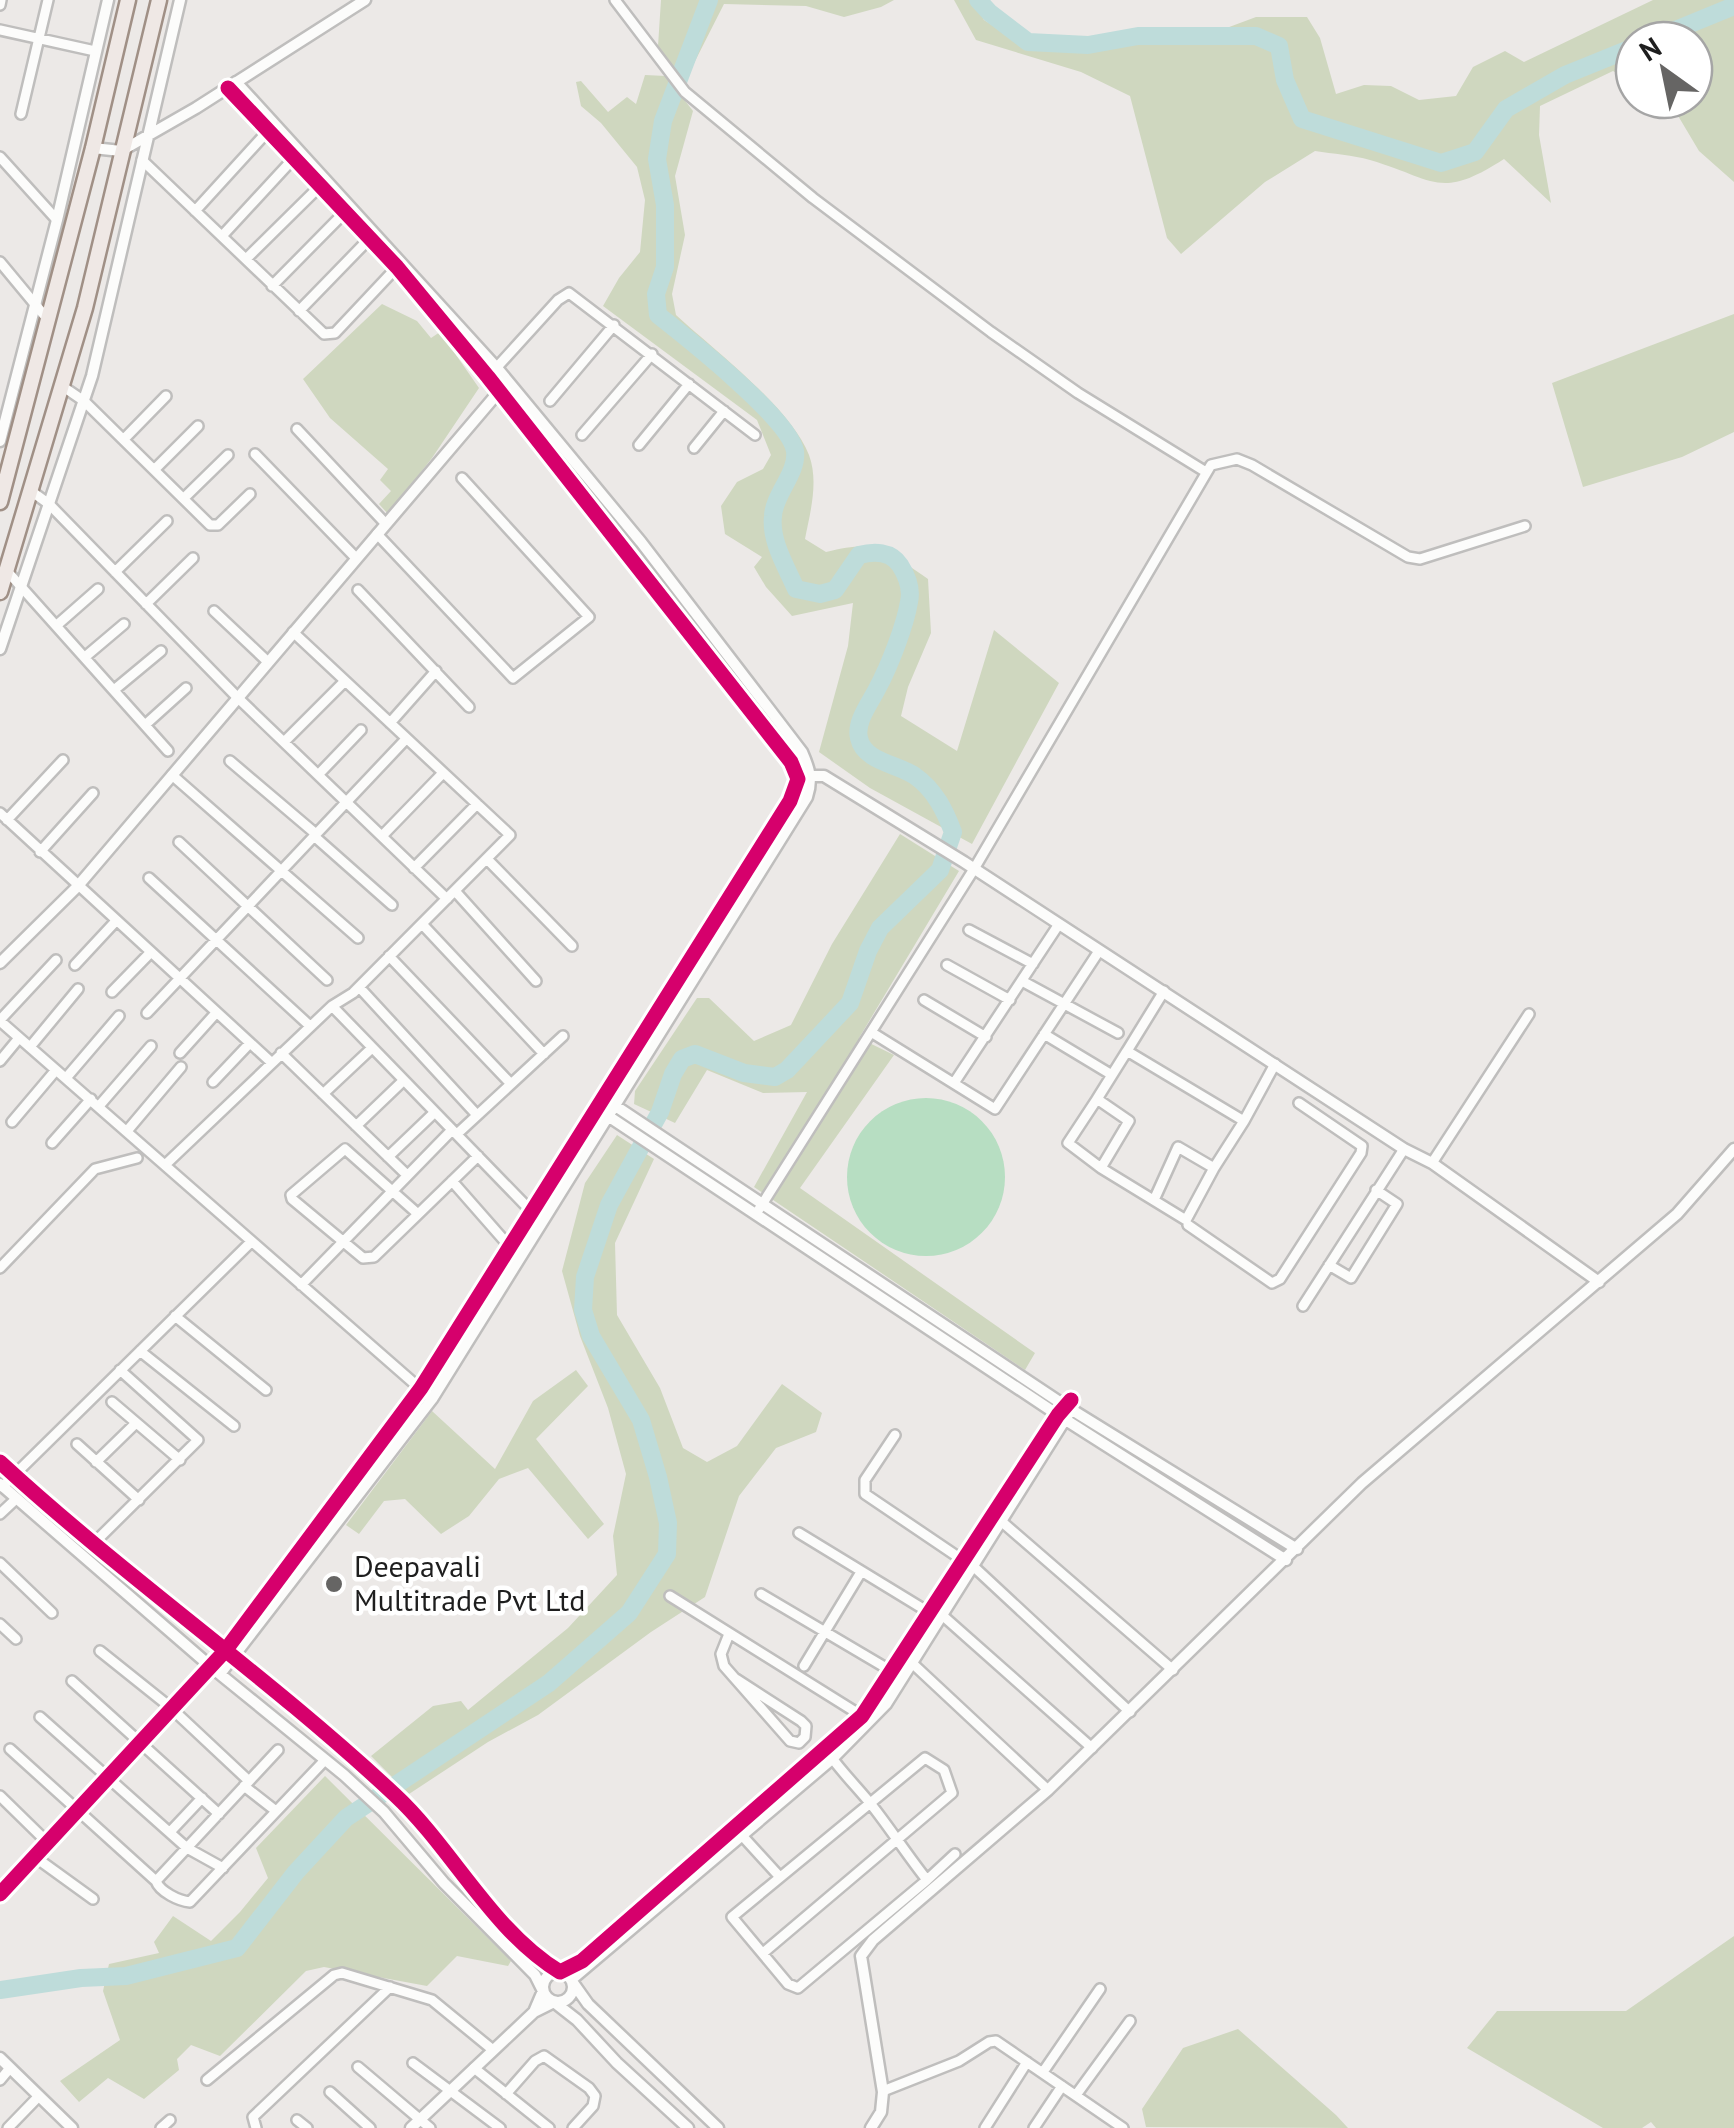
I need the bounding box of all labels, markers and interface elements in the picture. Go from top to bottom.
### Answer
north arrow [1614,20,1714,120]
text: N [1632,28,1668,69]
place label: Deepavali Multitrade Pvt Ltd [354,1546,585,1619]
marker: Deepavali Multitrade Pvt Ltd [323,1573,345,1595]

